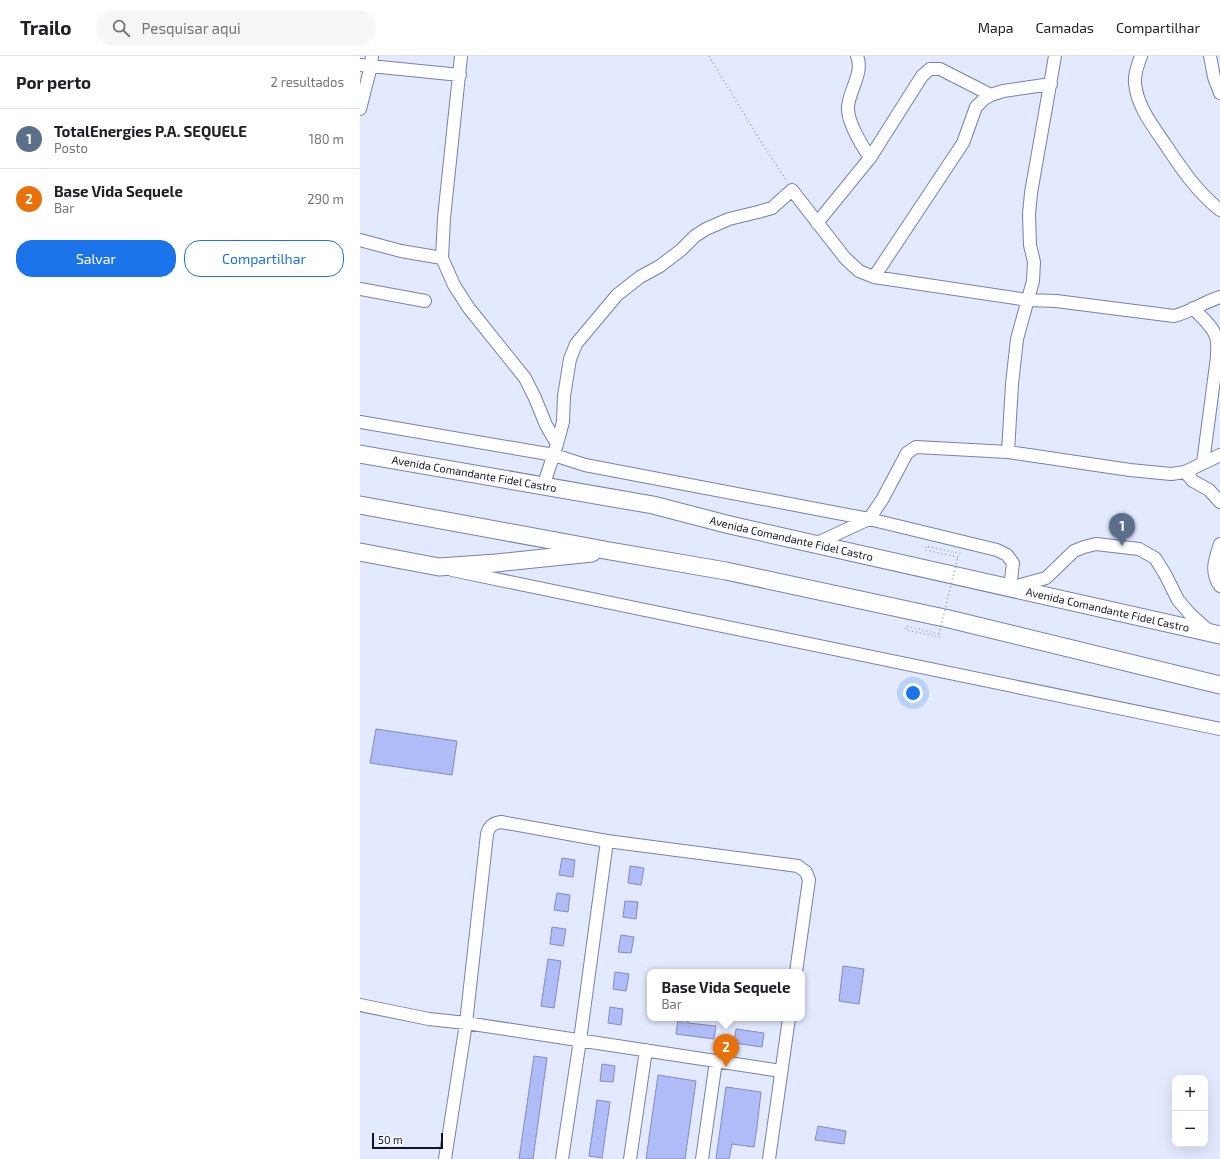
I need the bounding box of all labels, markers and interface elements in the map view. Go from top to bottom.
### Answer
search box [96,10,376,46]
text: Trailo [20,16,72,39]
icon: search [110,17,132,39]
text: Pesquisar aqui [142,19,241,37]
text: Mapa [978,19,1014,36]
text: Camadas [1036,19,1094,36]
text: Compartilhar [1116,19,1200,36]
text: Por perto [16,72,91,92]
text: 2 resultados [270,74,344,90]
text: TotalEnergies P.A. SEQUELE [54,122,247,140]
text: 1 [26,131,32,147]
text: 180 m [309,131,344,147]
text: Posto [54,140,88,156]
text: Base Vida Sequele [54,182,183,200]
text: 2 [25,191,33,207]
text: 290 m [307,191,344,207]
text: Bar [54,200,74,216]
button: Salvar [16,240,176,277]
button: Compartilhar [184,240,344,277]
street label: Avenida Comandante Fidel Castro [391,453,558,494]
street label: Avenida Comandante Fidel Castro [709,513,875,563]
pin: 1 [1109,513,1135,546]
street label: Avenida Comandante Fidel Castro [1025,585,1191,634]
your location [903,683,923,703]
popup [647,969,805,1021]
text: Base Vida Sequele [662,978,790,996]
text: Bar [662,996,682,1012]
pin: 2 [713,1034,739,1067]
map controls [1172,1075,1208,1147]
button: + [1172,1075,1208,1111]
button: − [1172,1111,1208,1147]
scale bar [372,1131,443,1150]
text: 50 m [378,1133,403,1146]

